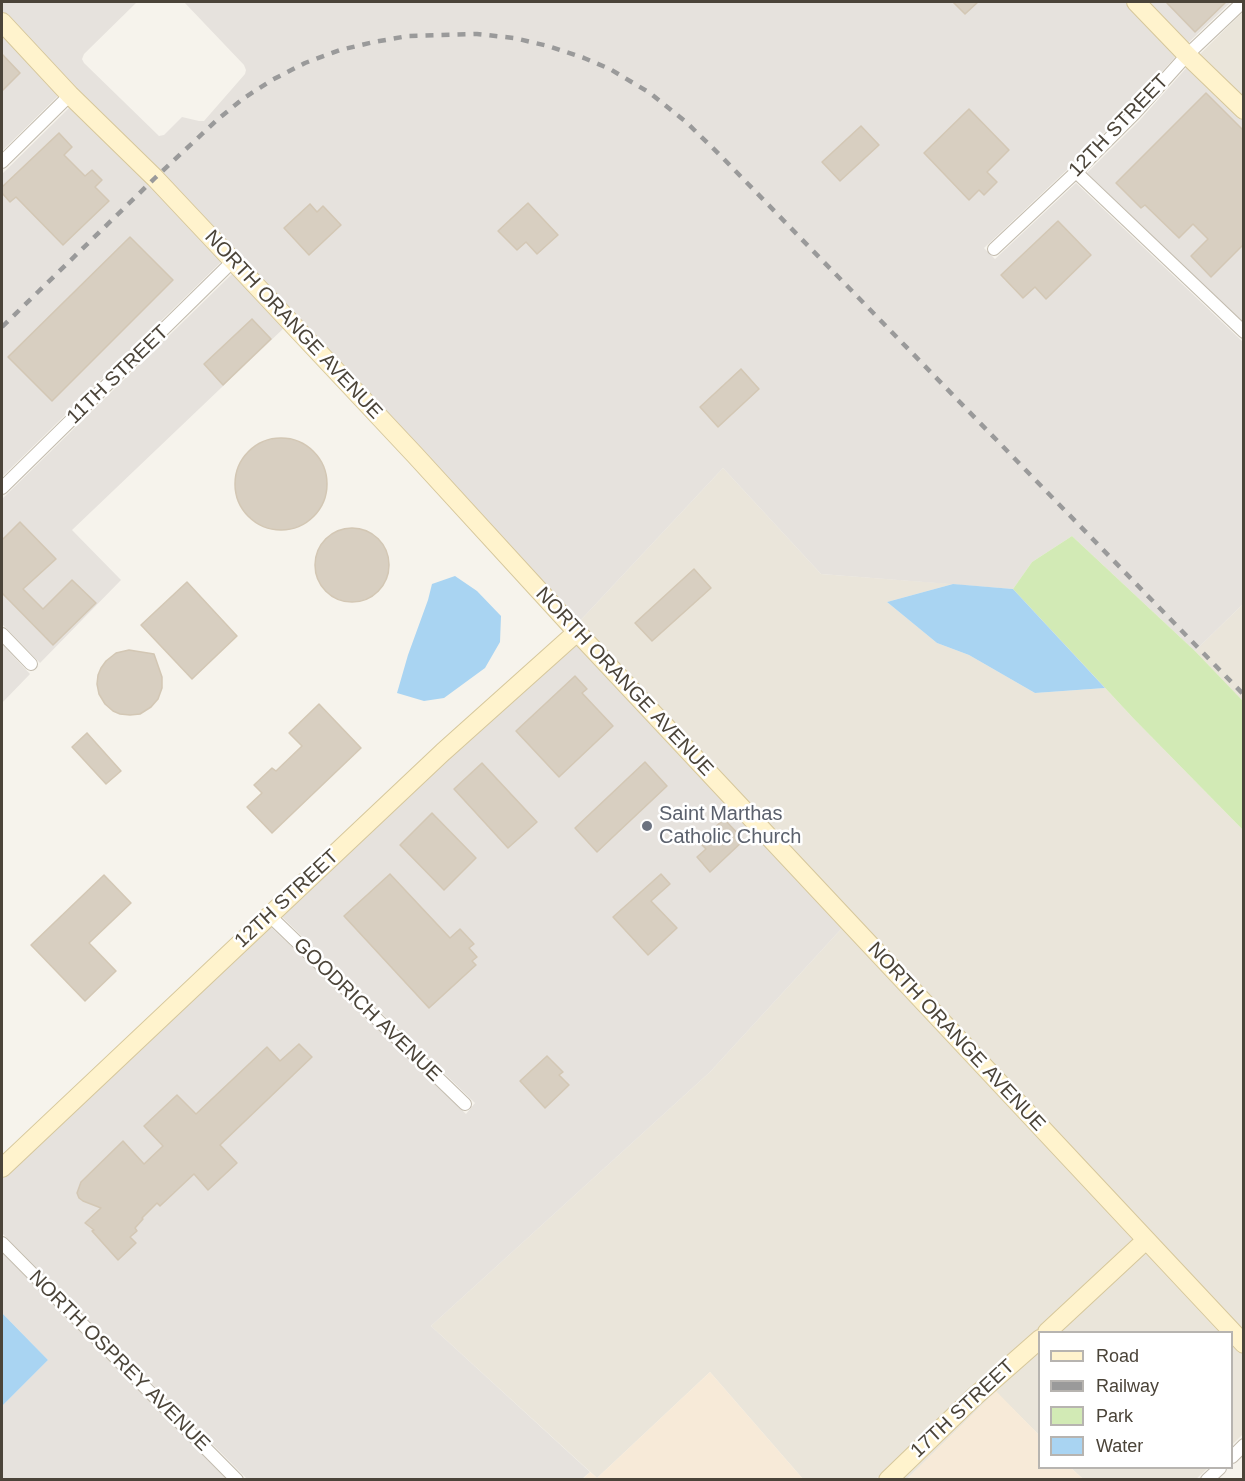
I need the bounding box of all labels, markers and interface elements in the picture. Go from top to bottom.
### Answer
street label: 12TH STREET [1064,70,1174,182]
street label: NORTH ORANGE AVENUE [199,226,387,424]
street label: 11TH STREET [62,321,174,429]
street label: NORTH ORANGE AVENUE [530,583,718,781]
place label: Saint Marthas Catholic Church [659,802,801,849]
marker: Saint Marthas Catholic Church [640,819,654,833]
street label: 12TH STREET [230,845,344,953]
street label: GOODRICH AVENUE [288,933,446,1087]
street label: NORTH ORANGE AVENUE [862,938,1050,1136]
street label: NORTH OSPREY AVENUE [24,1266,214,1456]
legend [1038,1331,1233,1469]
text: Road [1096,1346,1139,1366]
street label: 17TH STREET [906,1355,1020,1463]
text: Railway [1096,1376,1159,1396]
text: Park [1096,1406,1133,1426]
text: Water [1096,1436,1143,1456]

